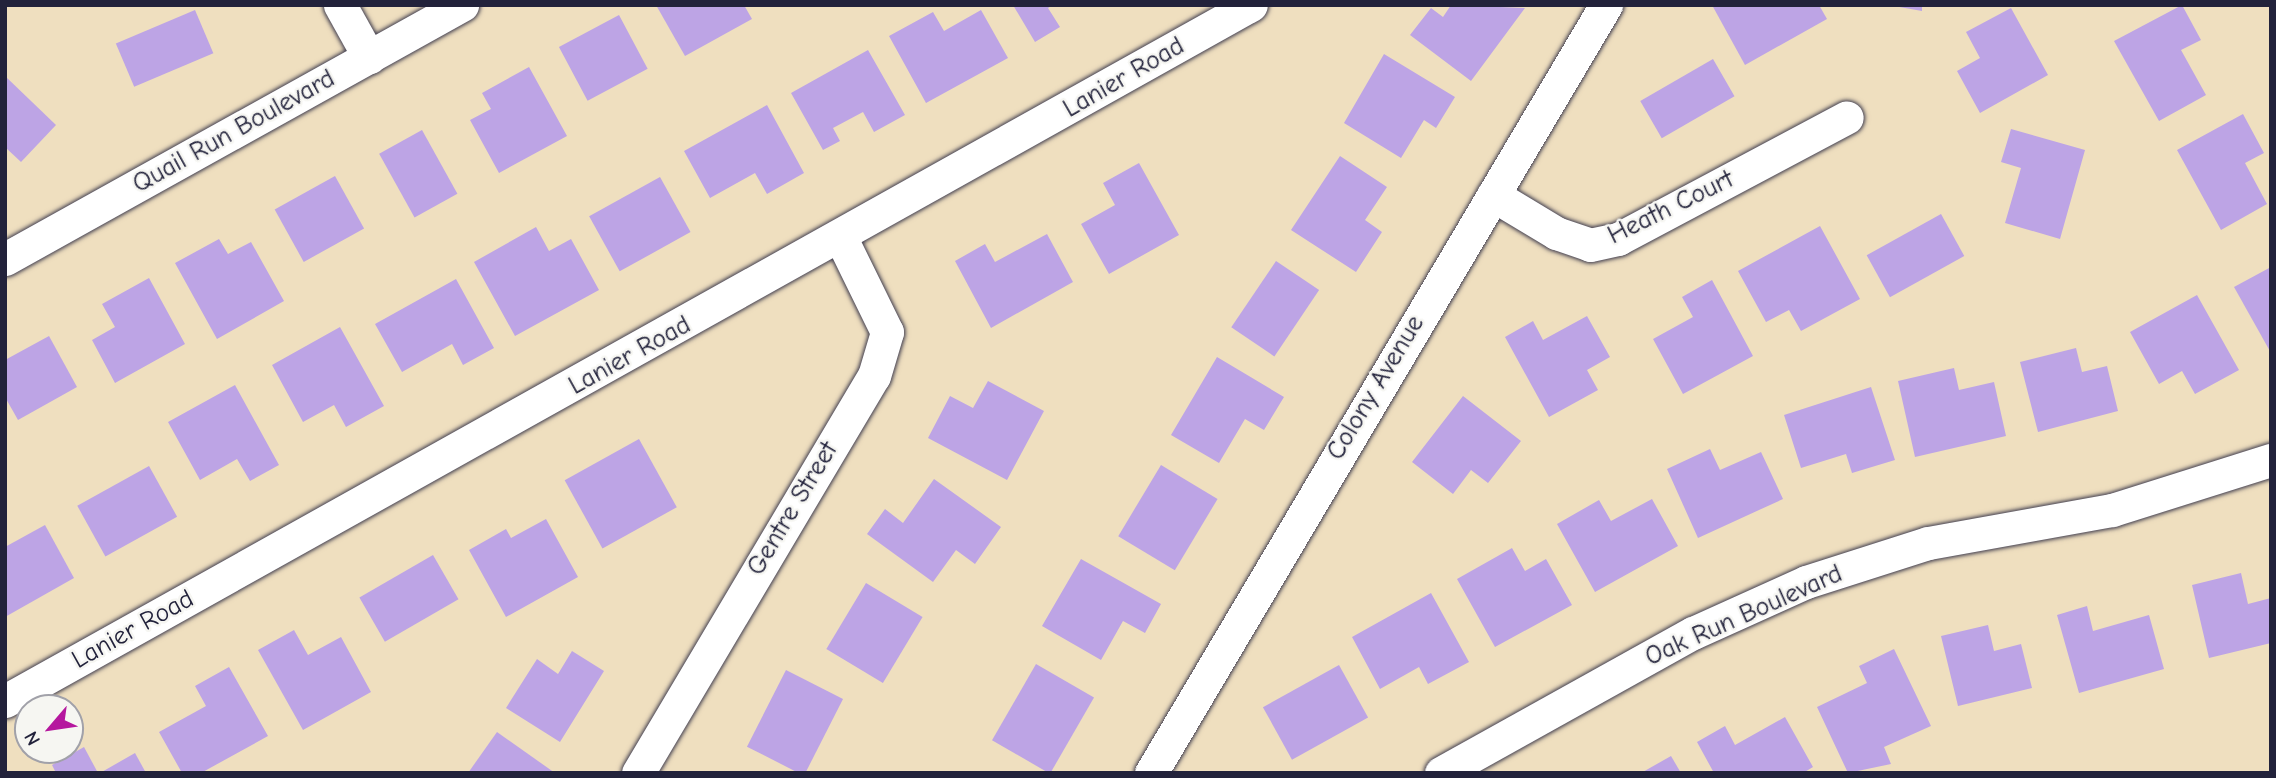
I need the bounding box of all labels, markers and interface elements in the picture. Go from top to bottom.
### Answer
street label: Lanier Road [1058,31,1190,125]
street label: Quail Run Boulevard [128,64,340,200]
street label: Heath Court [1603,164,1739,252]
street label: Lanier Road [564,310,696,402]
street label: Colony Avenue [1321,310,1431,466]
street label: Gentre Street [741,437,845,581]
street label: Oak Run Boulevard [1641,559,1847,673]
street label: Lanier Road [67,584,199,676]
north arrow [14,694,84,764]
text: N [20,727,45,749]

